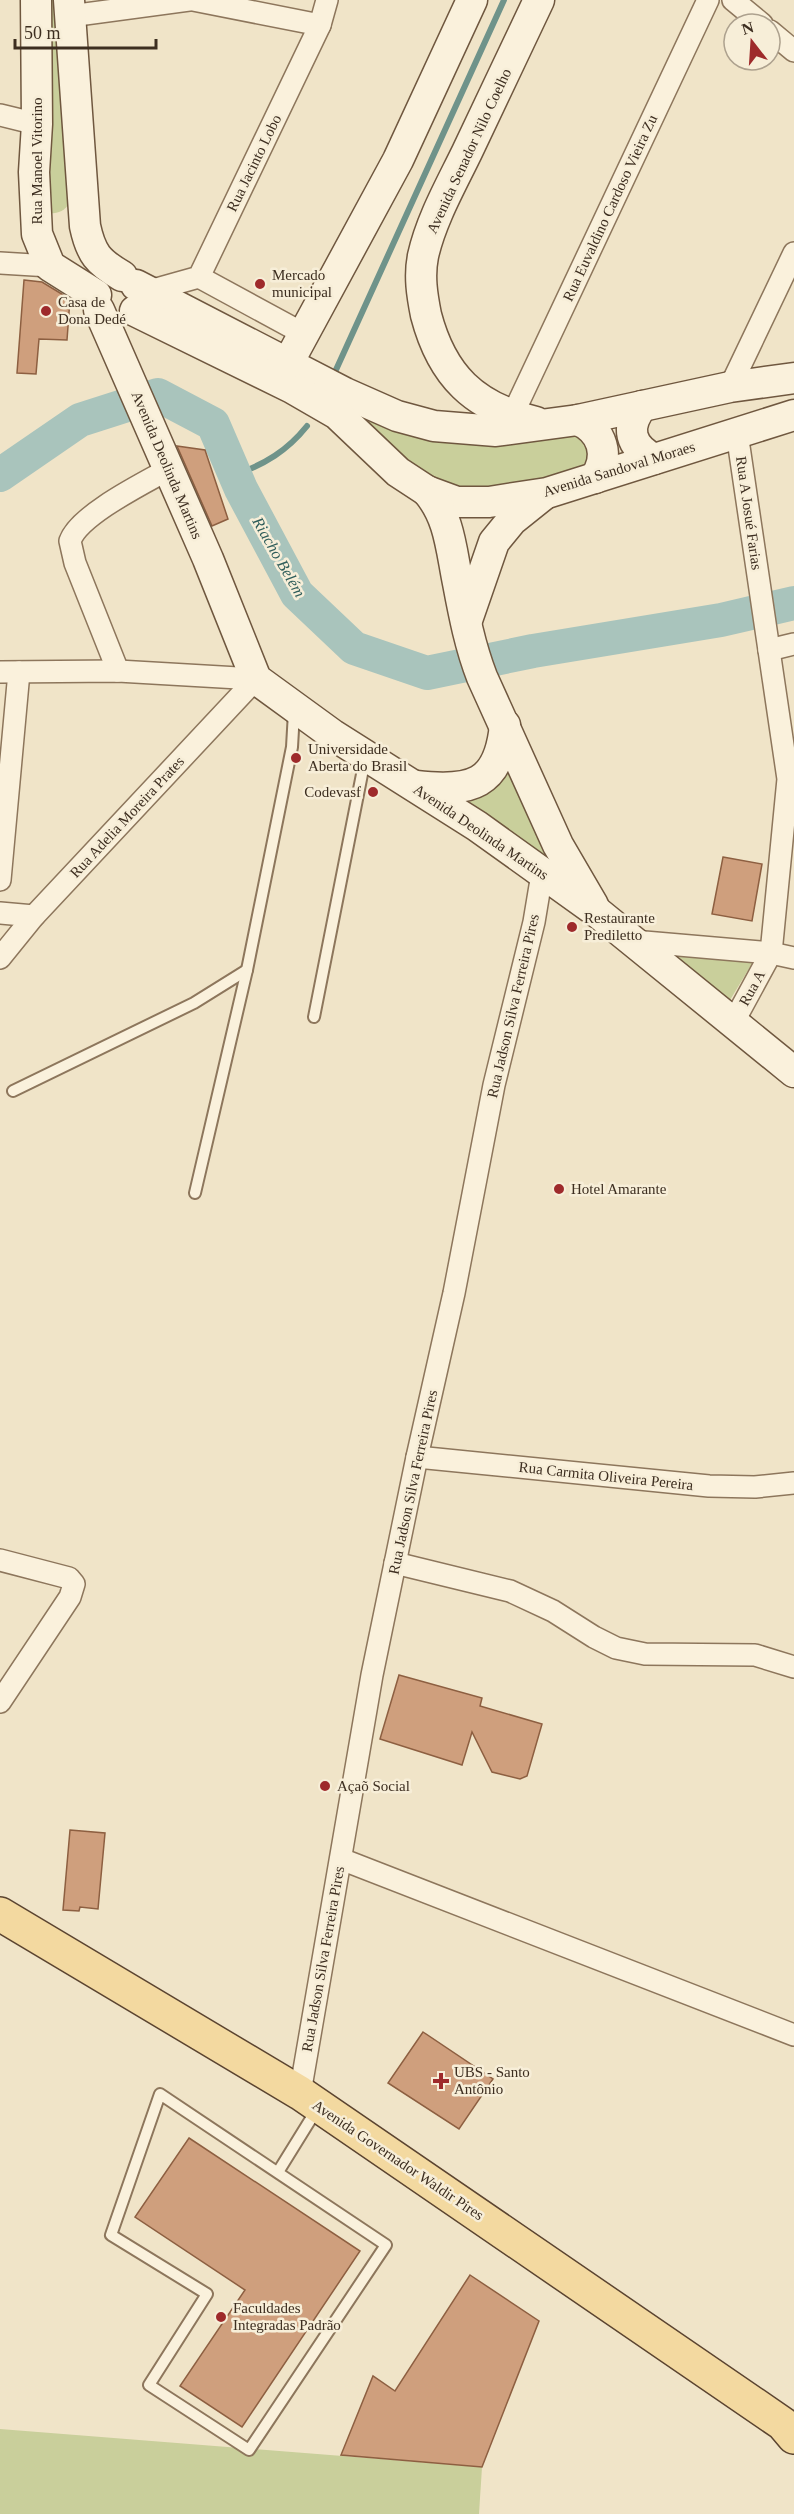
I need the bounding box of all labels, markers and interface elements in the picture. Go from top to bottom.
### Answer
scale bar [15,12,156,50]
north arrow [722,12,782,72]
text: N [740,18,756,38]
text: 50 m [24,23,61,43]
street label: Avenida Senador Nilo Coelho [424,66,514,236]
street label: Rua Manoel Vitorino [29,97,45,225]
street label: Rua Jacinto Lobo [224,112,284,214]
street label: Rua Euvaldino Cardoso Vieira Zu [560,112,661,304]
place label: Mercado municipal [272,267,332,300]
marker: Mercado municipal [253,277,267,291]
place label: Casa de Dona Dedé [58,294,126,327]
marker: Casa de Dona Dedé [39,304,53,318]
street label: Avenida Deolinda Martins [129,389,205,541]
street label: Avenida Sandoval Moraes [541,438,697,500]
street label: Rua A Josué Farias [733,455,765,571]
water label: Riacho Belém [249,513,309,600]
place label: Universidade Aberta do Brasil [308,741,407,774]
marker: Universidade Aberta do Brasil [289,751,303,765]
street label: Rua Adelia Moreira Prates [67,753,187,881]
street label: Avenida Deolinda Martins [411,781,551,883]
place label: Codevasf [304,784,361,800]
marker: Codevasf [366,785,380,799]
place label: Restaurante Prediletto [584,910,655,943]
street label: Rua Jadson Silva Ferreira Pires [484,912,542,1100]
marker: Restaurante Prediletto [565,920,579,934]
street label: Rua A [736,967,768,1008]
place label: Hotel Amarante [571,1181,667,1197]
marker: Hotel Amarante [552,1182,566,1196]
street label: Rua Jadson Silva Ferreira Pires [386,1388,440,1576]
street label: Rua Carmita Oliveira Pereira [518,1459,694,1493]
place label: Açaõ Social [337,1778,410,1794]
marker: Açaõ Social [318,1779,332,1793]
street label: Rua Jadson Silva Ferreira Pires [299,1865,347,2053]
place label: UBS - Santo Antônio [454,2064,530,2097]
marker: UBS - Santo Antônio [432,2072,450,2090]
street label: Avenida Governador Waldir Pires [309,2097,487,2223]
place label: Faculdades Integradas Padrão [233,2300,341,2333]
marker: Faculdades Integradas Padrão [214,2310,228,2324]

